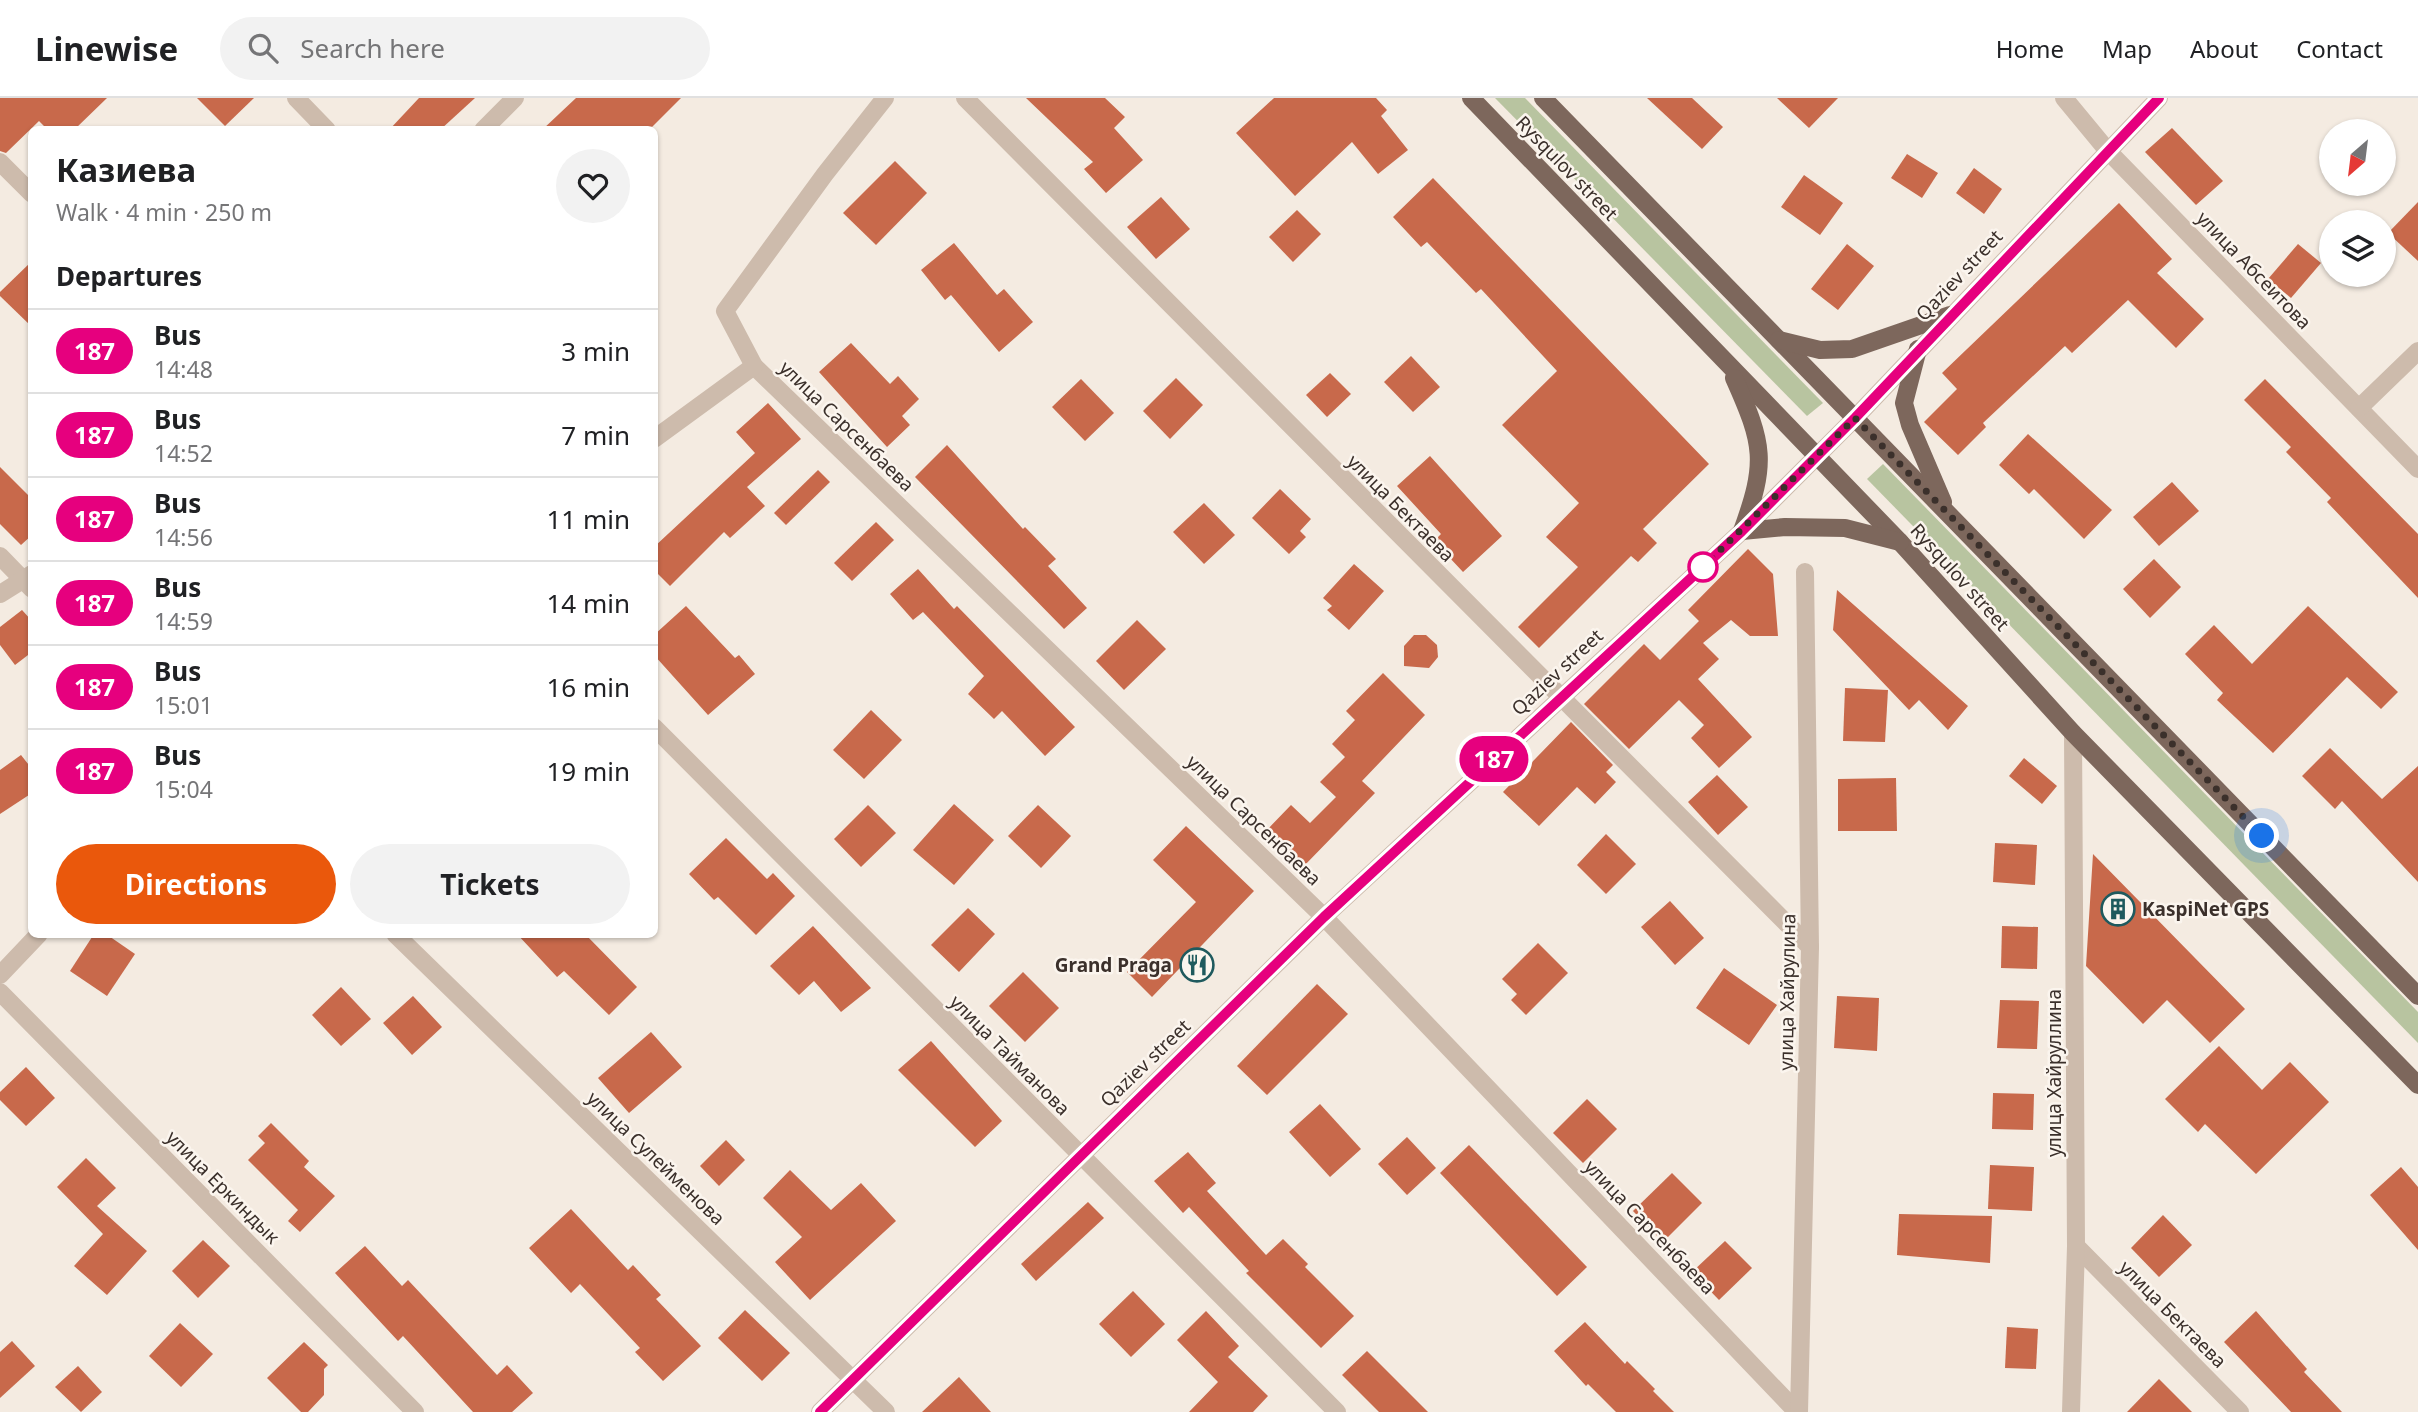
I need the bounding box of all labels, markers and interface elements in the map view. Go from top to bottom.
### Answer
search box [220,17,710,80]
text: Linewise [35,26,178,71]
icon: search [244,29,282,67]
text: Search here [300,30,445,66]
text: Home [1996,32,2064,65]
text: Map [2102,32,2152,65]
text: About [2190,32,2258,65]
text: Contact [2296,32,2383,65]
street label: Rysqulov street [1510,110,1624,226]
north arrow [2319,119,2396,196]
map controls [2319,119,2396,287]
text: Казиева [56,147,196,192]
button: heart [556,149,630,223]
text: Walk · 4 min · 250 m [56,196,272,228]
street label: улица Абсеитова [2191,205,2317,335]
button: layers [2319,210,2396,287]
street label: Qaziev street [1910,224,2008,326]
text: Departures [56,258,202,294]
text: Bus [154,317,201,353]
text: 3 min [561,333,630,369]
text: 187 [74,334,115,367]
text: 14:48 [154,353,213,385]
street label: улица Сарсенбаева [774,355,920,497]
text: Bus [154,401,201,437]
text: 7 min [561,417,630,453]
text: 187 [74,418,115,451]
text: 14:52 [154,437,213,469]
street label: улица Бектаева [1342,449,1460,567]
text: Bus [154,485,201,521]
text: 11 min [546,501,630,537]
text: 187 [74,502,115,535]
street label: Rysqulov street [1905,518,2015,636]
text: 14:56 [154,521,213,553]
unlabelled marker [1688,552,1718,582]
text: Bus [154,569,201,605]
text: 14 min [546,585,630,621]
text: 187 [74,586,115,619]
text: 14:59 [154,605,213,637]
street label: Qaziev street [1506,623,1608,721]
text: Bus [154,653,201,689]
text: 16 min [546,669,630,705]
text: 187 [74,670,115,703]
text: 15:01 [154,689,213,721]
line badge: 187 [1454,736,1534,782]
text: Bus [154,737,201,773]
text: 187 [1473,742,1515,775]
street label: улица Сарсенбаева [1181,749,1327,891]
text: 19 min [546,753,630,789]
text: 187 [74,754,115,787]
text: 15:04 [154,773,213,805]
your location [2244,818,2279,853]
button: Directions [56,844,336,924]
button: Tickets [350,844,630,924]
building icon: KaspiNet GPS [2099,890,2137,928]
place label: KaspiNet GPS [2142,896,2269,922]
street label: улица Хайрулина [1773,913,1801,1071]
restaurant icon: Grand Praga [1178,946,1216,984]
place label: Grand Praga [1055,952,1172,978]
street label: улица Тайманова [944,989,1076,1121]
street label: улица Хайруллина [2041,989,2067,1157]
street label: Qaziev street [1094,1013,1196,1113]
street label: улица Сулейменова [581,1085,731,1231]
street label: улица Еркиндык [161,1125,285,1249]
street label: улица Сарсенбаева [1579,1154,1721,1300]
street label: улица Бектаева [2114,1255,2232,1373]

